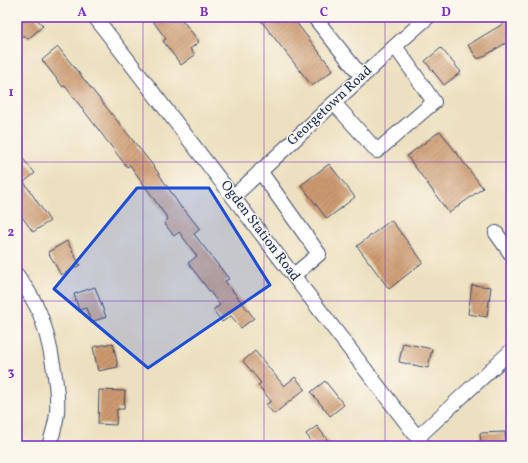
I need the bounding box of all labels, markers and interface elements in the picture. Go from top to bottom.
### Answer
text: A [77,4,87,22]
text: B [200,4,209,22]
text: C [320,4,328,22]
text: D [441,4,451,22]
street label: Georgetown Road [283,62,377,150]
text: 1 [8,84,14,102]
street label: Ogden Station Road [216,177,304,285]
text: 2 [8,224,15,242]
text: 3 [8,364,15,382]

